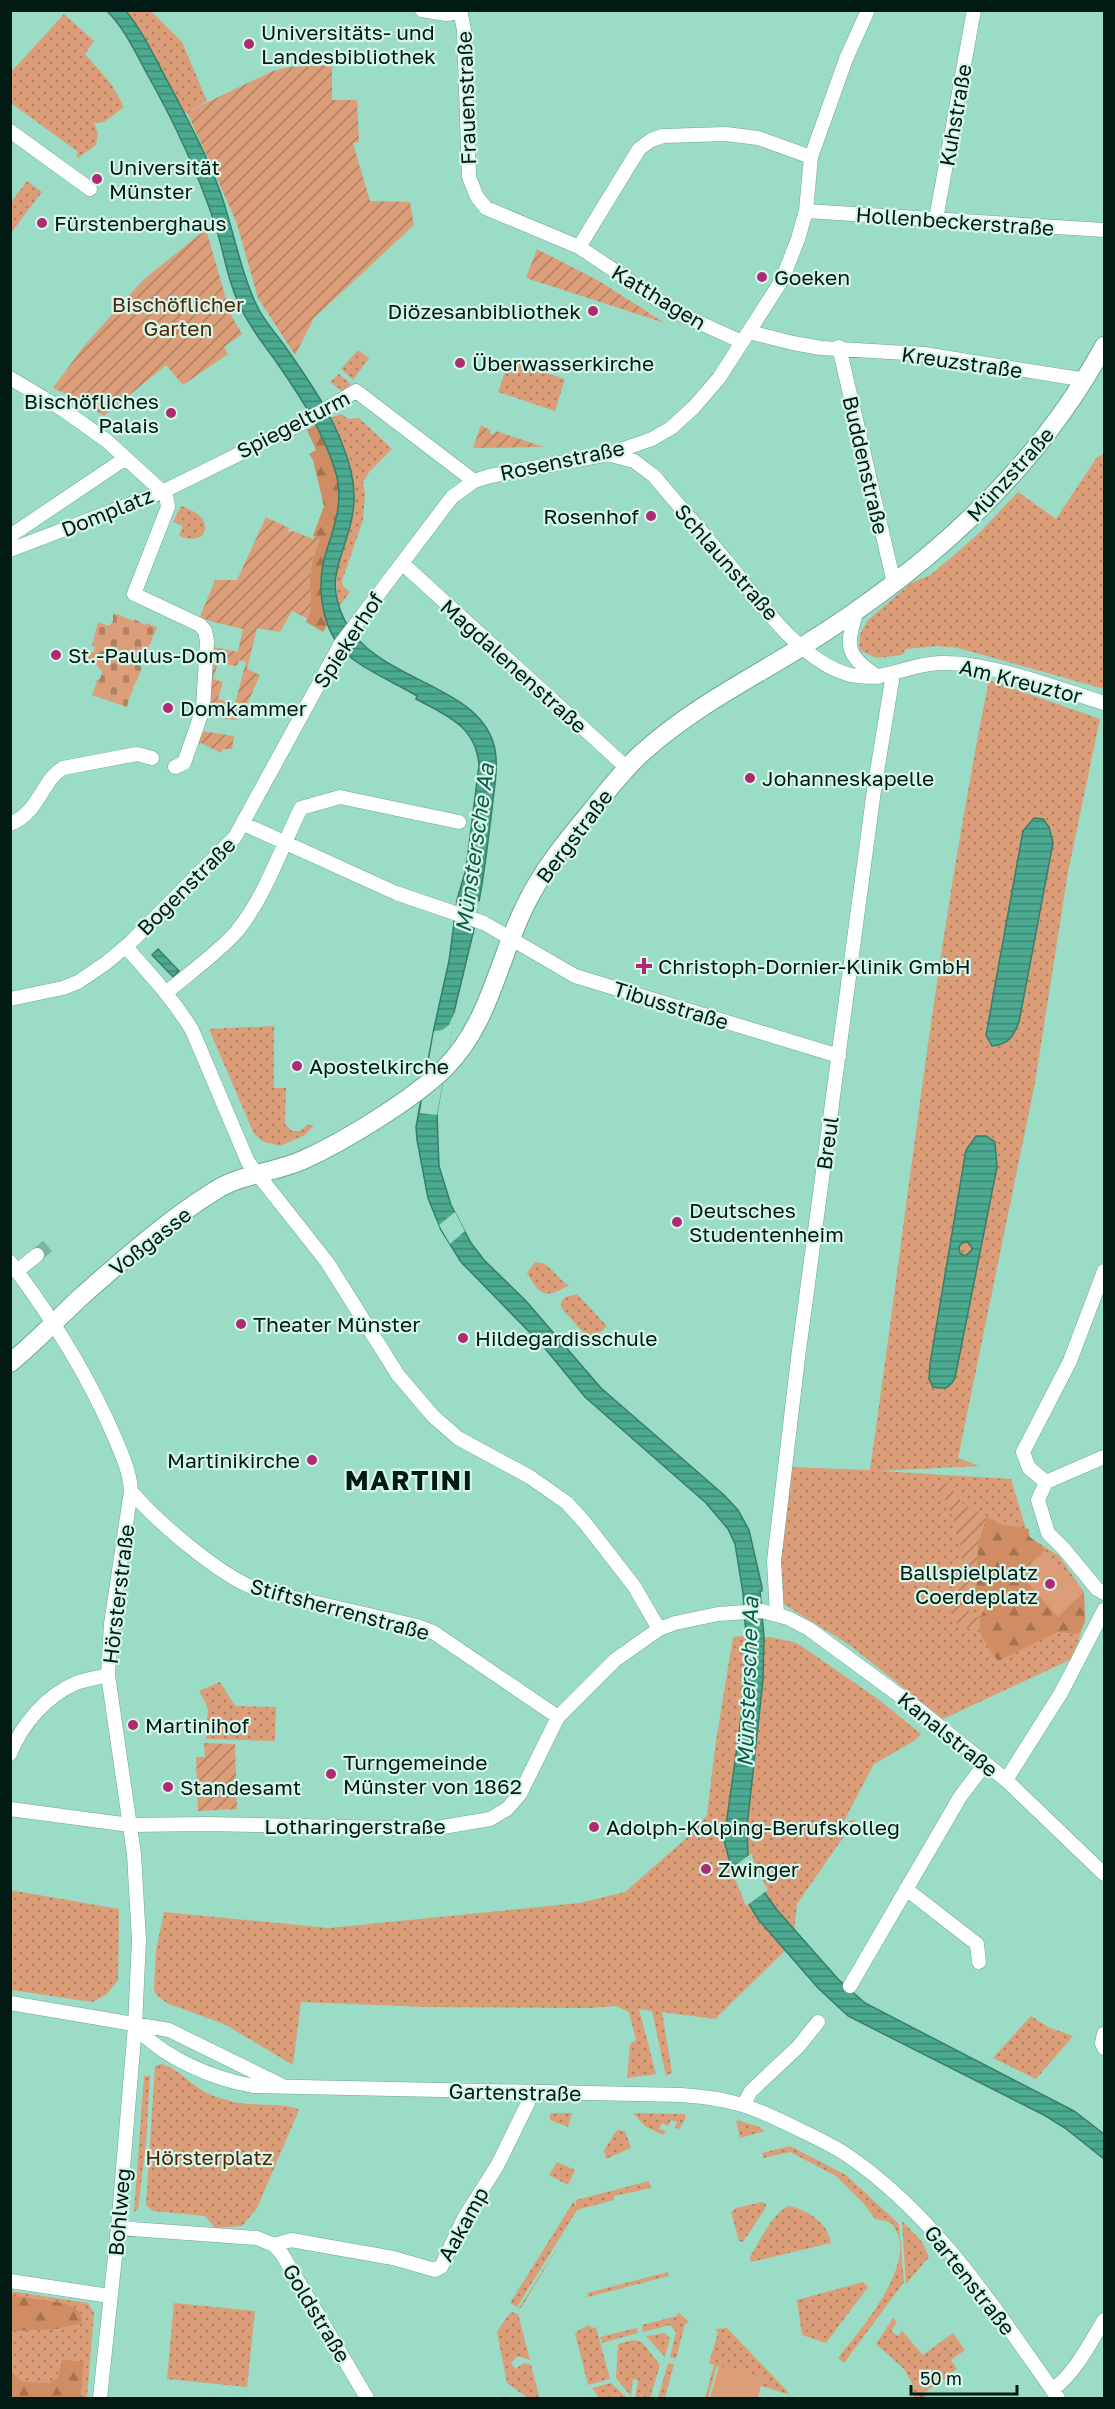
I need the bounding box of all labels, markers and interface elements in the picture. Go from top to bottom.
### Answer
place label: Universitäts- und Landesbibliothek [261,19,436,69]
street label: Frauenstraße [451,31,481,165]
marker: Universitäts- und Landesbibliothek [242,37,256,51]
street label: Kuhstraße [933,62,977,168]
place label: Universität Münster [109,154,220,204]
marker: Universität Münster [90,172,104,186]
street label: Hollenbeckerstraße [855,201,1055,241]
place label: Fürstenberghaus [54,210,227,236]
marker: Fürstenberghaus [35,216,49,230]
street label: Katthagen [607,259,711,335]
place label: Goeken [774,264,850,290]
marker: Goeken [755,270,769,284]
park label: Bischöflicher Garten [112,291,244,341]
place label: Diözesanbibliothek [388,298,581,324]
marker: Diözesanbibliothek [586,304,600,318]
street label: Kreuzstraße [900,341,1024,383]
place label: Überwasserkirche [472,350,654,376]
marker: Überwasserkirche [453,356,467,370]
street label: Spiegelturm [232,384,354,464]
place label: Bischöfliches Palais [24,388,159,438]
street label: Buddenstraße [837,393,895,537]
marker: Bischöfliches Palais [164,406,178,420]
street label: Münzstraße [961,421,1059,527]
street label: Rosenstraße [497,434,627,486]
street label: Domplatz [57,482,157,542]
street label: Schlaunstraße [669,498,785,626]
place label: Rosenhof [543,503,639,529]
marker: Rosenhof [644,509,658,523]
street label: Spiekerhof [307,587,389,693]
street label: Magdalenenstraße [435,593,593,739]
place label: St.-Paulus-Dom [68,642,227,668]
marker: St.-Paulus-Dom [49,648,63,662]
street label: Am Kreuztor [957,653,1085,709]
place label: Domkammer [180,695,307,721]
marker: Domkammer [161,701,175,715]
water label: Münstersche Aa [449,760,499,934]
place label: Johanneskapelle [762,765,934,791]
marker: Johanneskapelle [743,771,757,785]
street label: Bergstraße [530,784,618,888]
street label: Bogenstraße [131,831,241,941]
place label: Christoph-Dornier-Klinik GmbH [658,953,971,979]
marker: Christoph-Dornier-Klinik GmbH [635,957,653,975]
street label: Tibusstraße [610,975,732,1035]
place label: Apostelkirche [309,1053,449,1079]
marker: Apostelkirche [290,1059,304,1073]
street label: Breul [810,1115,844,1171]
place label: Deutsches Studentenheim [689,1197,844,1247]
street label: Voßgasse [104,1201,196,1281]
marker: Deutsches Studentenheim [670,1215,684,1229]
place label: Theater Münster [253,1311,420,1337]
marker: Theater Münster [234,1317,248,1331]
place label: Hildegardisschule [475,1325,658,1351]
marker: Hildegardisschule [456,1331,470,1345]
place label: Martinikirche [167,1447,300,1473]
marker: Martinikirche [305,1453,319,1467]
district label: MARTINI [345,1464,473,1496]
street label: Hörsterstraße [97,1523,139,1665]
place label: Ballspielplatz Coerdeplatz [899,1559,1038,1609]
street label: Stiftsherrenstraße [247,1573,433,1645]
marker: Ballspielplatz Coerdeplatz [1043,1577,1057,1591]
water label: Münstersche Aa [731,1595,764,1768]
street label: Kanalstraße [893,1686,1003,1782]
place label: Martinihof [145,1712,249,1738]
marker: Martinihof [126,1718,140,1732]
place label: Turngemeinde Münster von 1862 [343,1749,522,1799]
marker: Turngemeinde Münster von 1862 [324,1767,338,1781]
place label: Standesamt [180,1774,301,1800]
marker: Standesamt [161,1780,175,1794]
street label: Lotharingerstraße [264,1813,446,1839]
place label: Adolph-Kolping-Berufskolleg [606,1814,900,1840]
marker: Adolph-Kolping-Berufskolleg [587,1820,601,1834]
place label: Zwinger [718,1856,799,1882]
marker: Zwinger [699,1862,713,1876]
street label: Gartenstraße [449,2078,581,2106]
park label: Hörsterplatz [145,2144,273,2170]
street label: Bohlweg [102,2167,136,2257]
street label: Aakamp [432,2182,494,2266]
street label: Gartenstraße [919,2220,1021,2340]
street label: Goldstraße [277,2259,357,2367]
scale bar [911,2358,1018,2396]
text: 50 m [920,2367,962,2389]

